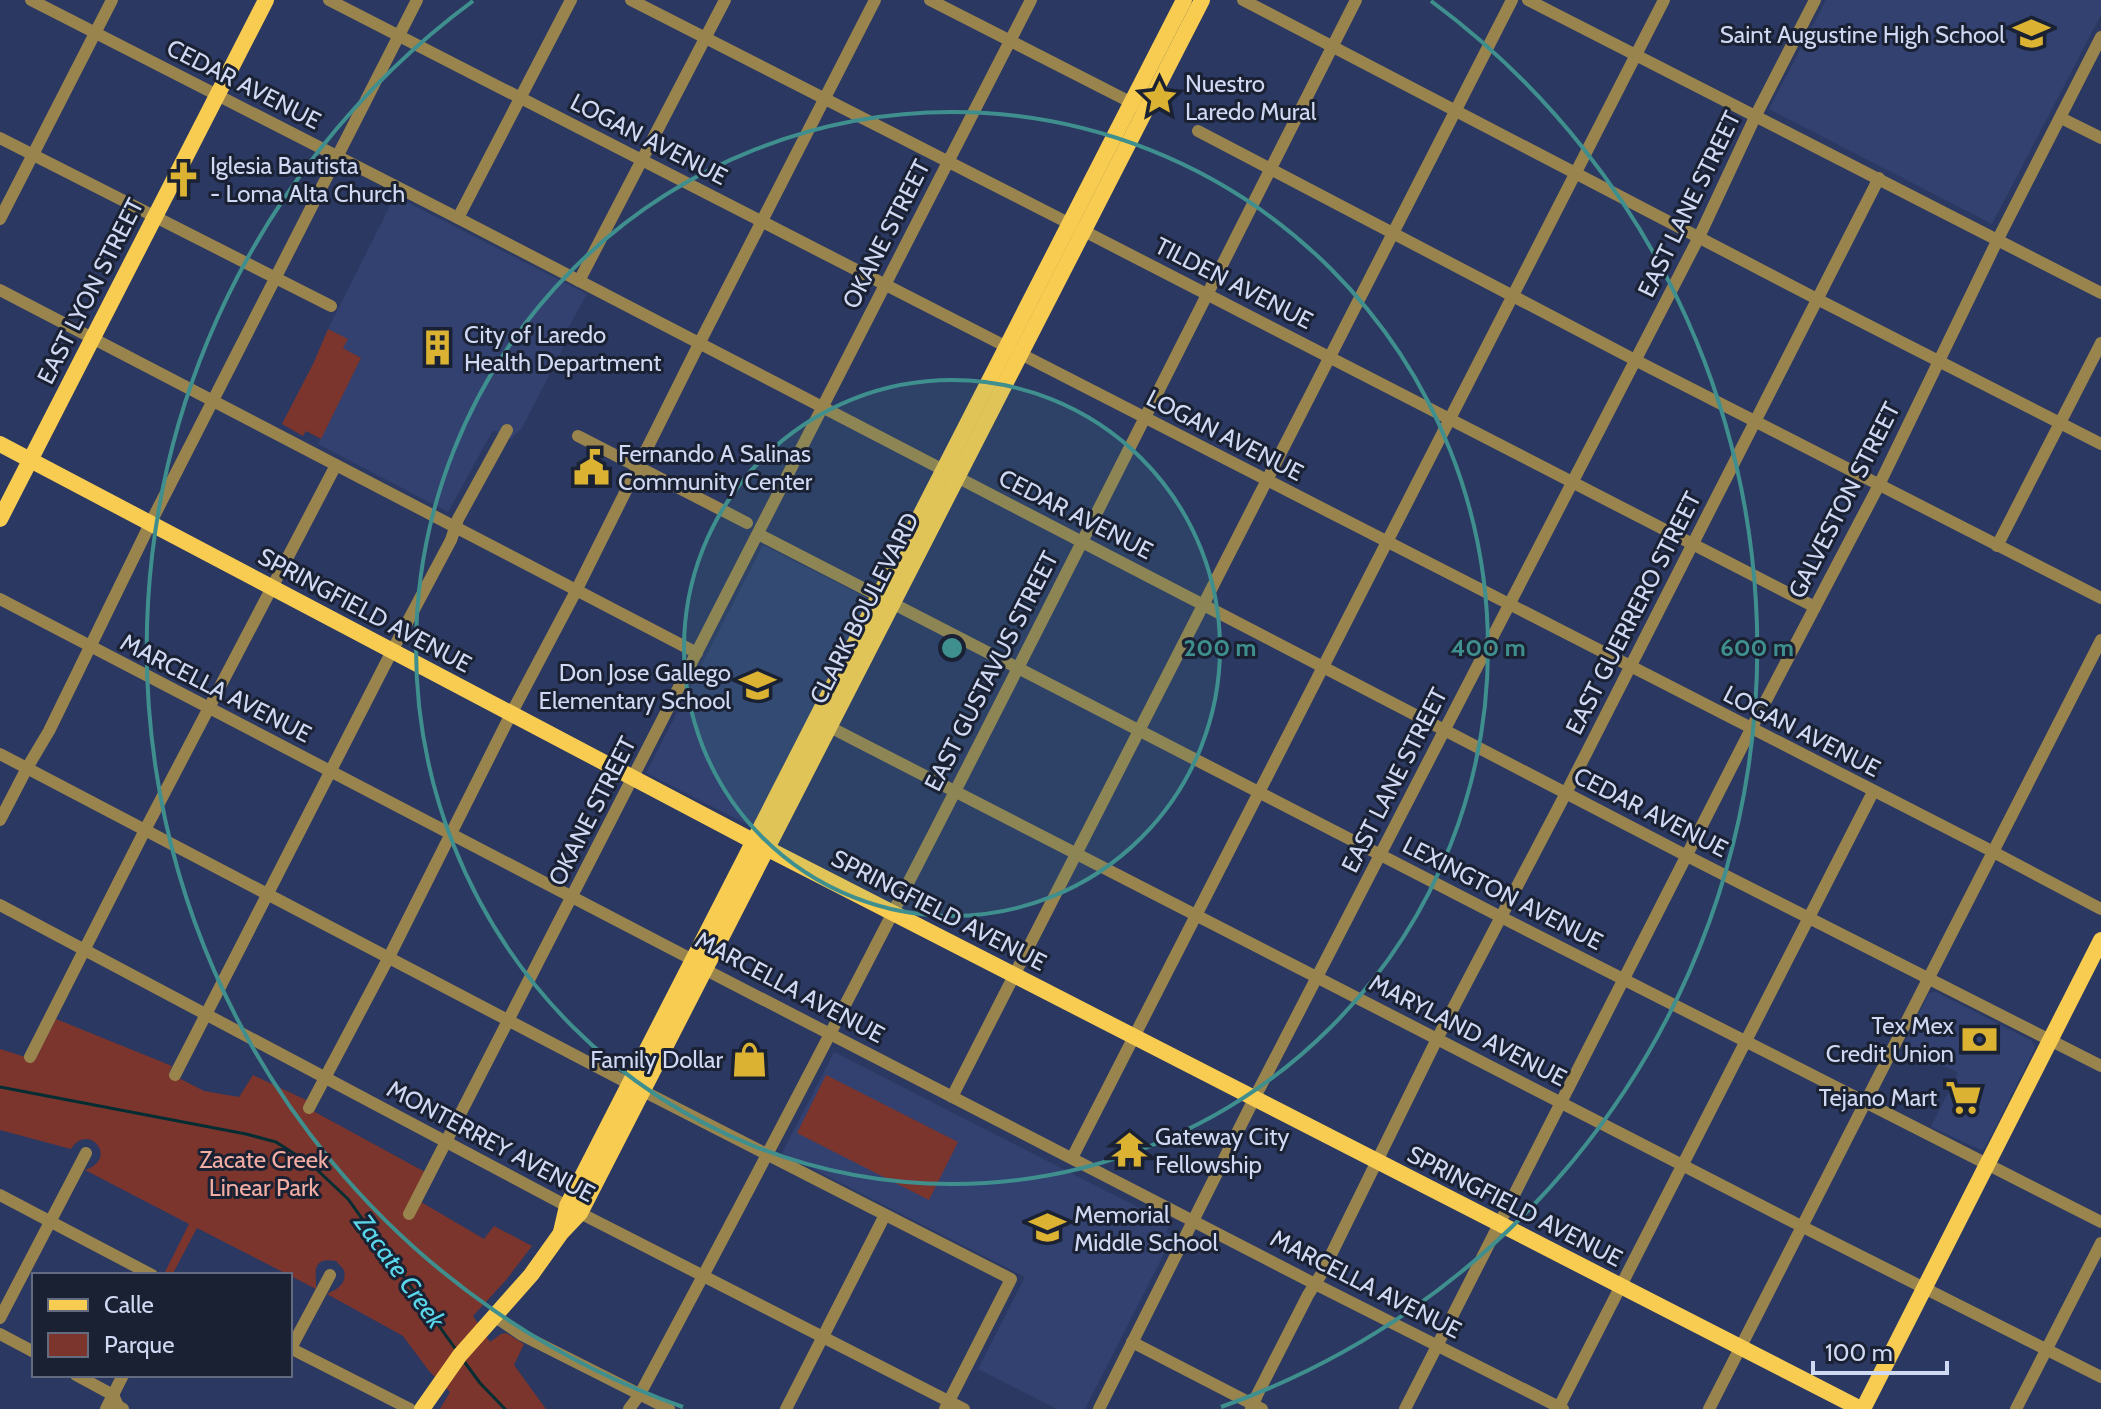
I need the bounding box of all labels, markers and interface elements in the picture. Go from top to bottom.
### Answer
school or university icon: Saint Augustine High School [2012,15,2050,53]
place label: Saint Augustine High School [1720,20,2005,49]
street label: CEDAR AVENUE [162,33,326,135]
place label: Nuestro Laredo Mural [1185,69,1317,126]
place icon: Nuestro Laredo Mural [1140,78,1178,116]
street label: LOGAN AVENUE [566,87,732,191]
street label: EAST LANE STREET [1631,106,1747,302]
place label: Iglesia Bautista - Loma Alta Church [210,151,405,208]
street label: OKANE STREET [836,155,936,313]
church icon: Iglesia Bautista - Loma Alta Church [165,160,203,198]
street label: EAST LYON STREET [31,193,149,389]
street label: TILDEN AVENUE [1150,231,1318,335]
place label: City of Laredo Health Department [464,320,661,377]
building icon: City of Laredo Health Department [419,329,457,367]
street label: LOGAN AVENUE [1142,383,1308,487]
street label: GALVESTON STREET [1782,397,1906,603]
place label: Fernando A Salinas Community Center [618,439,813,496]
public building icon: Fernando A Salinas Community Center [573,448,611,486]
street label: CEDAR AVENUE [994,463,1158,565]
street label: EAST GUERRERO STREET [1559,487,1707,739]
street label: CLARK BOULEVARD [803,508,925,708]
street label: SPRINGFIELD AVENUE [253,541,477,679]
street label: EAST GUSTAVUS STREET [918,546,1064,796]
street label: MARCELLA AVENUE [116,627,316,749]
text: 200 m [1184,633,1256,662]
text: 400 m [1450,633,1526,662]
text: 600 m [1720,633,1794,662]
centre of rings [938,634,966,662]
place label: Don Jose Gallego Elementary School [539,658,731,715]
school or university icon: Don Jose Gallego Elementary School [738,667,776,705]
street label: LOGAN AVENUE [1719,679,1885,783]
street label: EAST LANE STREET [1335,683,1453,877]
street label: OKANE STREET [542,732,642,890]
street label: CEDAR AVENUE [1569,761,1733,863]
street label: LEXINGTON AVENUE [1398,830,1608,956]
street label: SPRINGFIELD AVENUE [827,843,1051,977]
street label: MARCELLA AVENUE [690,925,890,1049]
street label: MARYLAND AVENUE [1364,968,1572,1092]
place label: Tex Mex Credit Union [1826,1011,1955,1068]
bank icon: Tex Mex Credit Union [1961,1020,1999,1058]
shop icon: Family Dollar [730,1040,768,1078]
place label: Family Dollar [590,1045,723,1074]
street label: MONTERREY AVENUE [382,1074,600,1208]
supermarket icon: Tejano Mart [1944,1078,1982,1116]
place label: Tejano Mart [1819,1083,1937,1112]
place label: Gateway City Fellowship [1155,1122,1289,1179]
temple icon: Gateway City Fellowship [1110,1131,1148,1169]
street label: SPRINGFIELD AVENUE [1403,1139,1627,1273]
park label: Zacate Creek Linear Park [199,1145,329,1202]
place label: Memorial Middle School [1074,1200,1219,1257]
water label: Zacate Creek [347,1206,453,1335]
school or university icon: Memorial Middle School [1029,1209,1067,1247]
street label: MARCELLA AVENUE [1266,1223,1466,1345]
legend [32,1273,292,1377]
text: Calle [104,1290,154,1319]
scale bar [1813,1325,1947,1375]
text: Parque [104,1330,174,1359]
text: 100 m [1825,1338,1893,1367]

